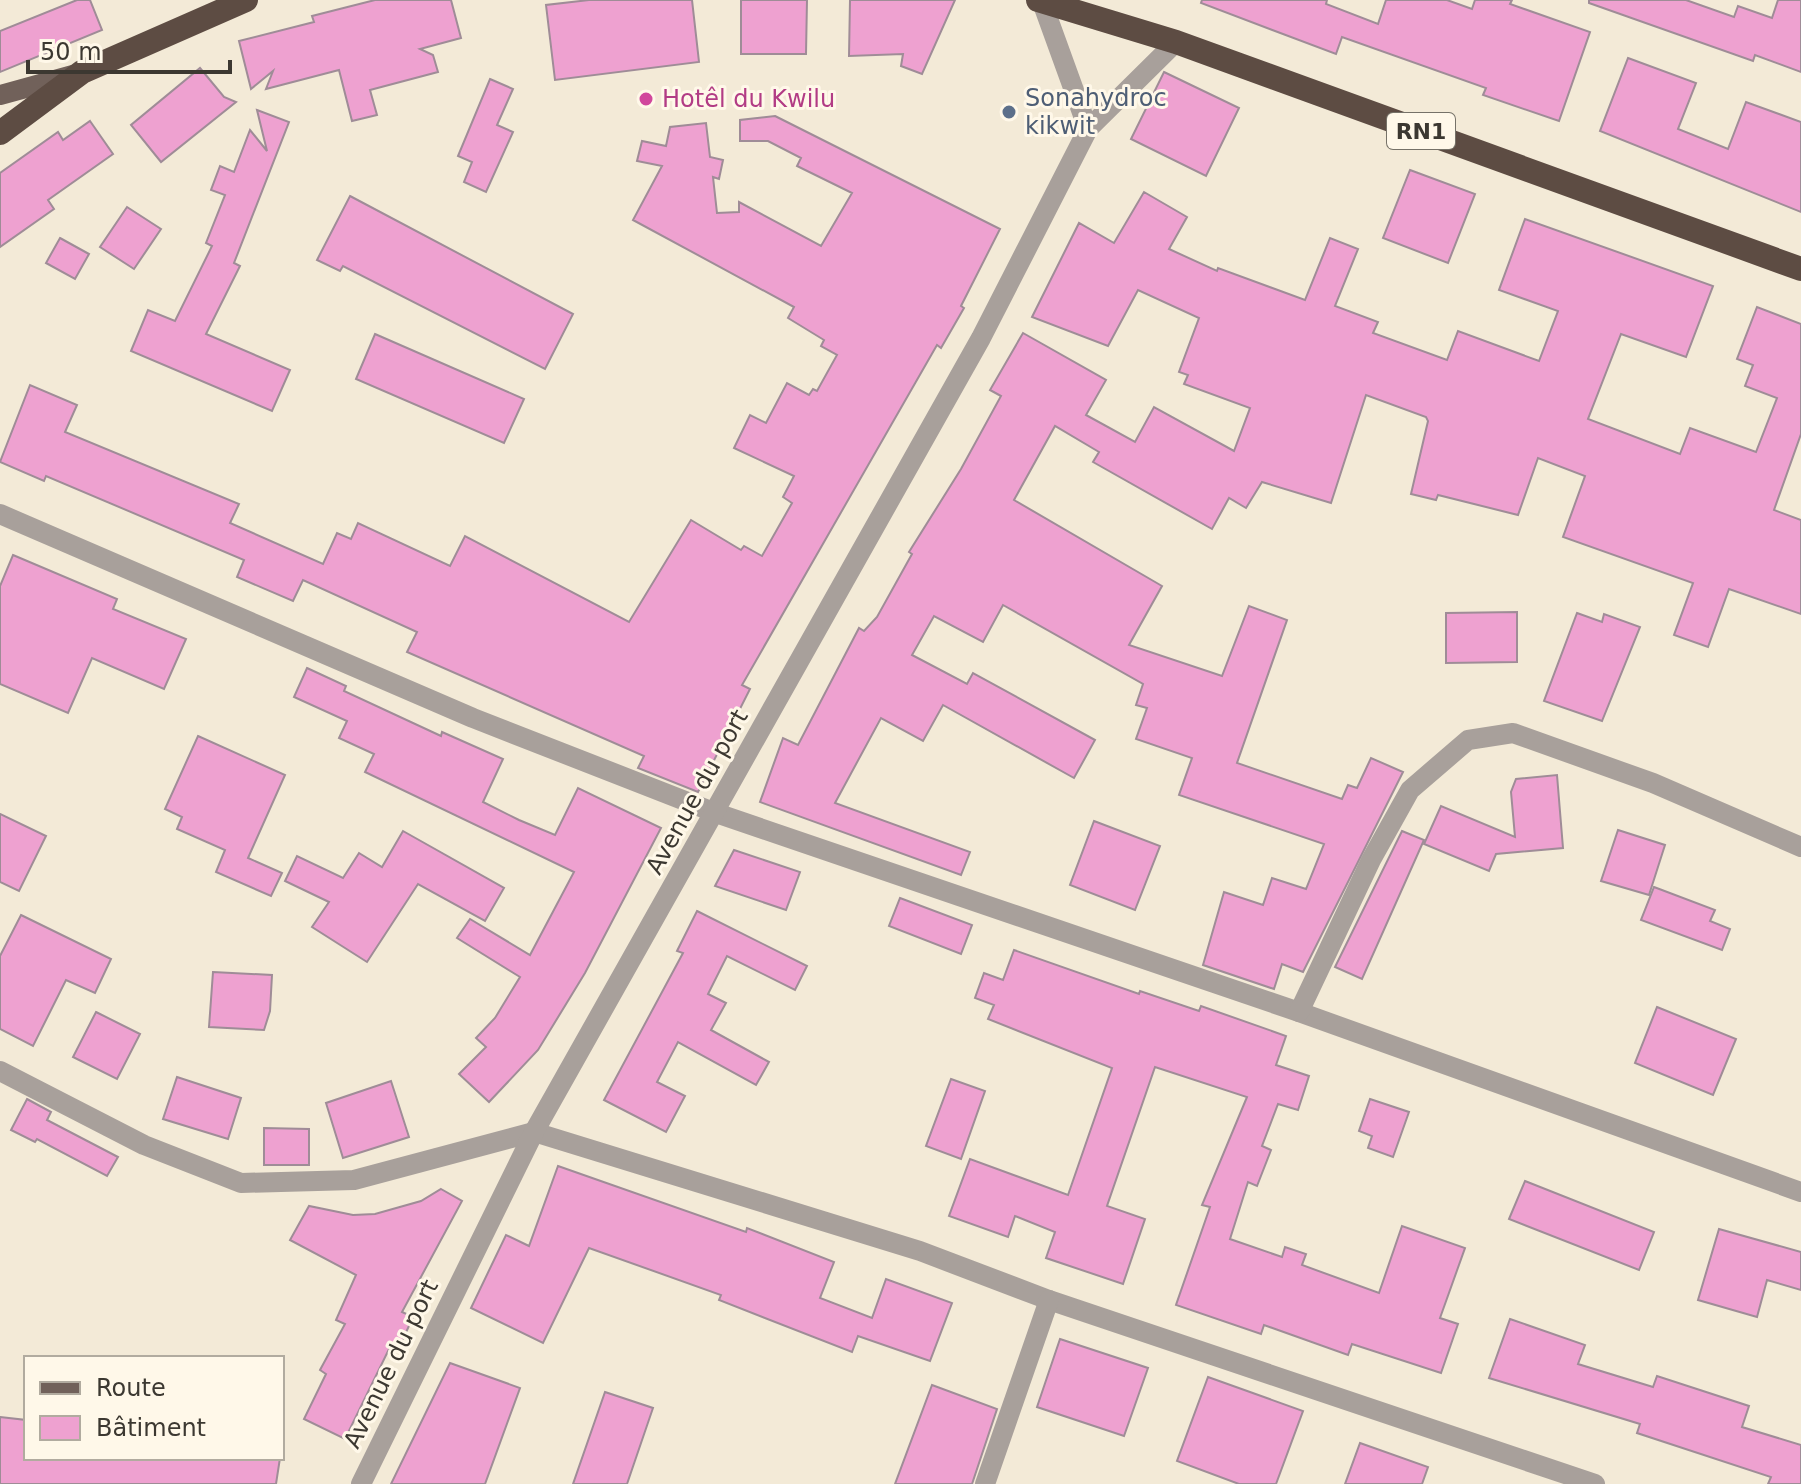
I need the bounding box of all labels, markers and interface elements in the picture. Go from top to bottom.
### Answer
scale bar [28,24,230,74]
text: 50 m [40,38,102,66]
place label: Sonahydroc kikwit [1025,84,1167,140]
place label: Hotêl du Kwilu [662,85,835,113]
marker: Hotêl du Kwilu [637,90,655,108]
marker: Sonahydroc kikwit [1000,103,1018,121]
road number: RN1 [1387,113,1455,149]
street label: Avenue du port [640,705,754,879]
street label: Avenue du port [338,1275,444,1453]
legend [24,1356,284,1460]
text: Route [96,1374,166,1402]
text: Bâtiment [96,1414,206,1442]

